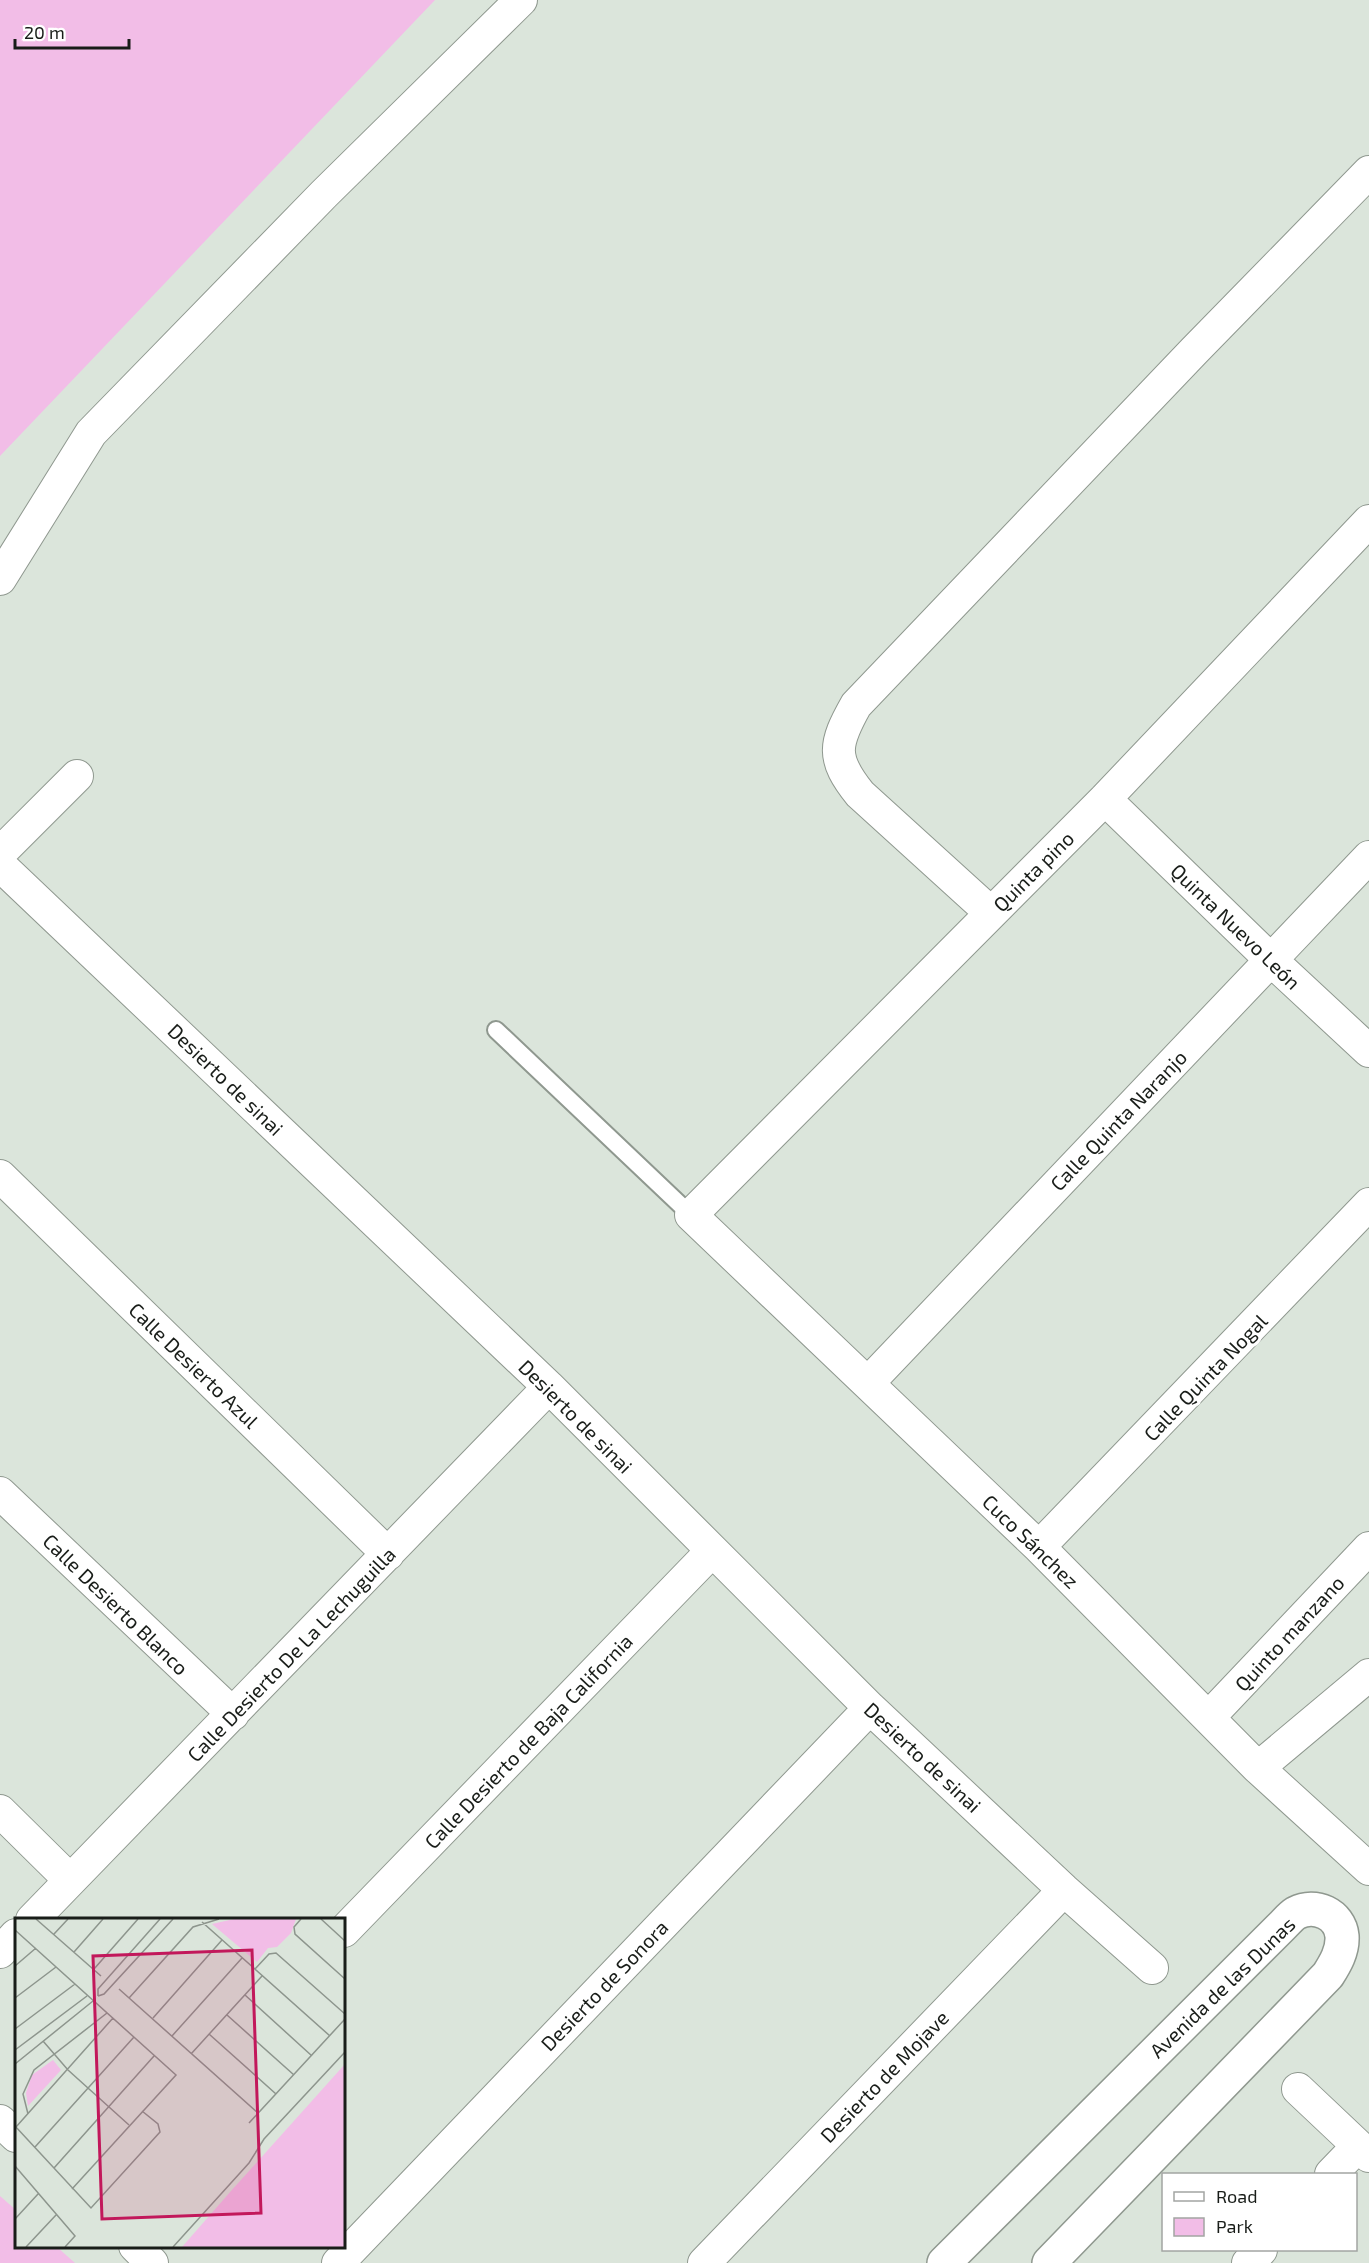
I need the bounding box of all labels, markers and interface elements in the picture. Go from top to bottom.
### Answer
scale bar [15,12,129,50]
text: 20 m [24,21,65,43]
street label: Quinta pino [988,826,1078,916]
street label: Quinta Nuevo León [1166,858,1306,994]
street label: Desierto de sinai [163,1018,289,1140]
street label: Calle Quinta Naranjo [1045,1045,1191,1195]
street label: Calle Desierto Azul [124,1297,264,1433]
street label: Calle Quinta Nogal [1138,1308,1272,1446]
street label: Desierto de sinai [514,1354,638,1478]
street label: Cuco Sánchez [978,1489,1084,1593]
street label: Calle Desierto Blanco [38,1528,194,1680]
street label: Calle Desierto De La Lechuguilla [182,1542,400,1766]
street label: Quinto manzano [1229,1570,1349,1696]
street label: Calle Desierto de Baja California [419,1629,637,1853]
street label: Desierto de sinai [860,1697,986,1817]
street label: Avenida de las Dunas [1144,1912,1300,2062]
street label: Desierto de Sonora [535,1915,673,2055]
inset map [15,1918,345,2248]
street label: Desierto de Mojave [815,2005,953,2147]
legend [1162,2173,1357,2251]
text: Road [1216,2185,1257,2207]
text: Park [1216,2215,1253,2237]

